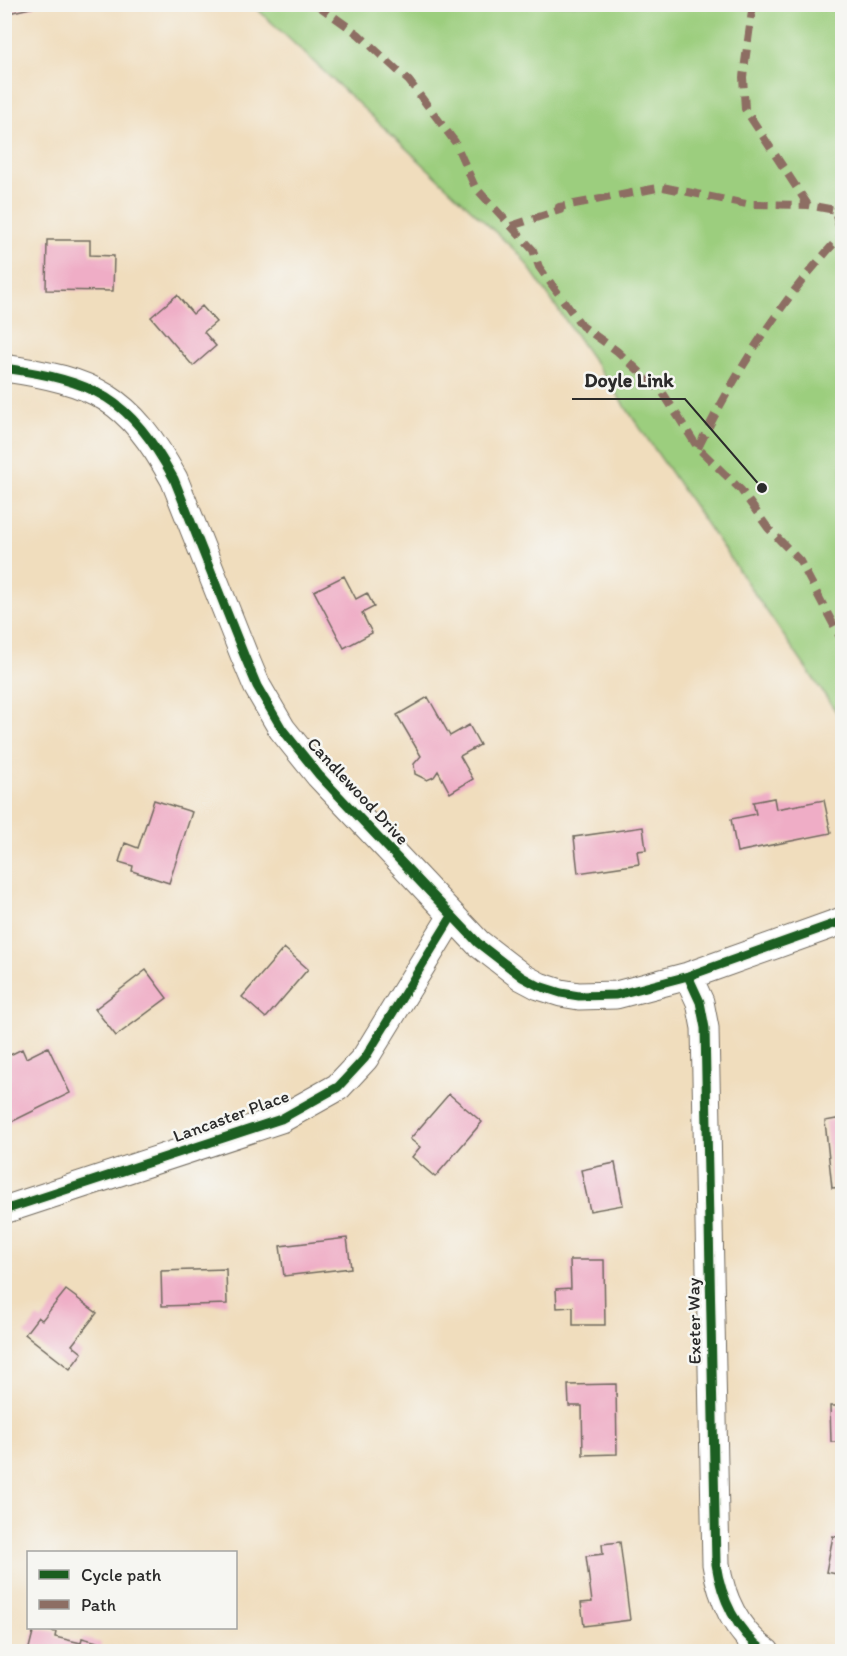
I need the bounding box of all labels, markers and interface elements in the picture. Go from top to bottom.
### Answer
callout: Doyle Link [572,361,685,399]
text: Doyle Link [584,368,674,393]
street label: Candlewood Drive [302,733,414,849]
street label: Lancaster Place [170,1085,292,1147]
street label: Exeter Way [682,1277,706,1365]
legend [27,1551,237,1629]
text: Cycle path [81,1564,162,1586]
text: Path [81,1594,116,1616]

